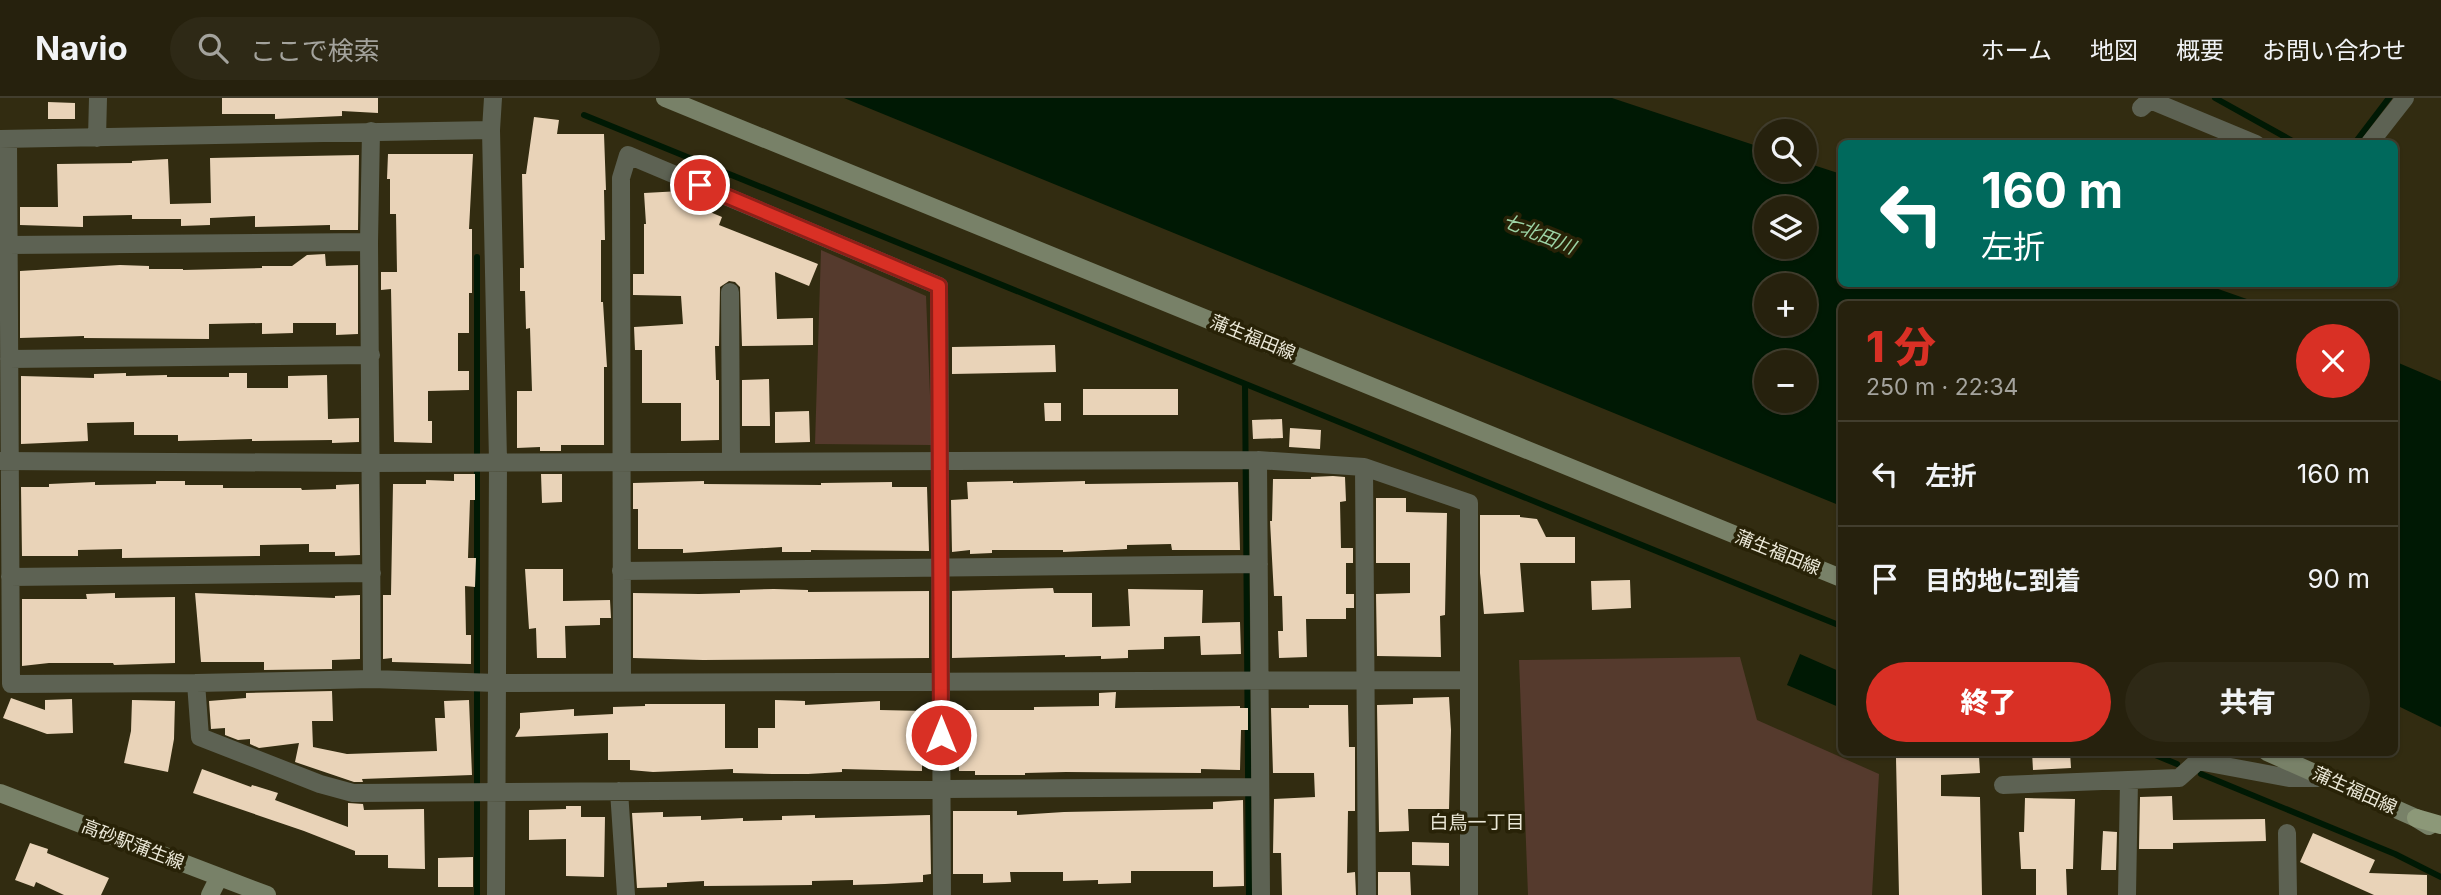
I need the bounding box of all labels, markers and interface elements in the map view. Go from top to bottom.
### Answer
search box [170,17,660,80]
text: Navio [35,28,128,68]
icon: search [194,29,232,67]
text: ここで検索 [250,35,380,66]
text: ホーム [1981,36,2052,65]
text: 地図 [2090,36,2138,65]
text: 概要 [2176,36,2224,65]
text: お問い合わせ [2262,36,2406,65]
map controls [1754,119,1817,413]
button: search [1754,119,1817,182]
pin [670,155,730,215]
text: 160 m [1981,161,2123,220]
icon: arrive [681,166,719,204]
icon: left [1866,168,1957,259]
button: layers [1754,196,1817,259]
water label: 七北田川 [1499,209,1580,260]
text: 左折 [1981,227,2045,266]
button: + [1754,273,1817,336]
street label: 蒲生福田線 [1207,310,1299,364]
text: 1 分 [1866,321,1936,372]
button: close [2296,324,2370,398]
button: − [1754,350,1817,413]
text: 250 m · 22:34 [1866,373,2018,401]
icon: left [1866,455,1904,493]
text: 160 m [2297,458,2370,489]
text: 左折 [1925,460,1977,491]
street label: 蒲生福田線 [1732,525,1824,579]
icon: arrive [1866,560,1904,598]
text: 90 m [2307,563,2370,594]
text: 目的地に到着 [1925,565,2081,596]
button: 終了 [1866,662,2111,742]
button: 共有 [2125,662,2370,742]
position arrow [904,698,978,772]
street label: 蒲生福田線 [2310,762,2400,818]
district label: 白鳥一丁目 [1429,811,1525,834]
street label: 高砂駅蒲生線 [79,815,187,873]

